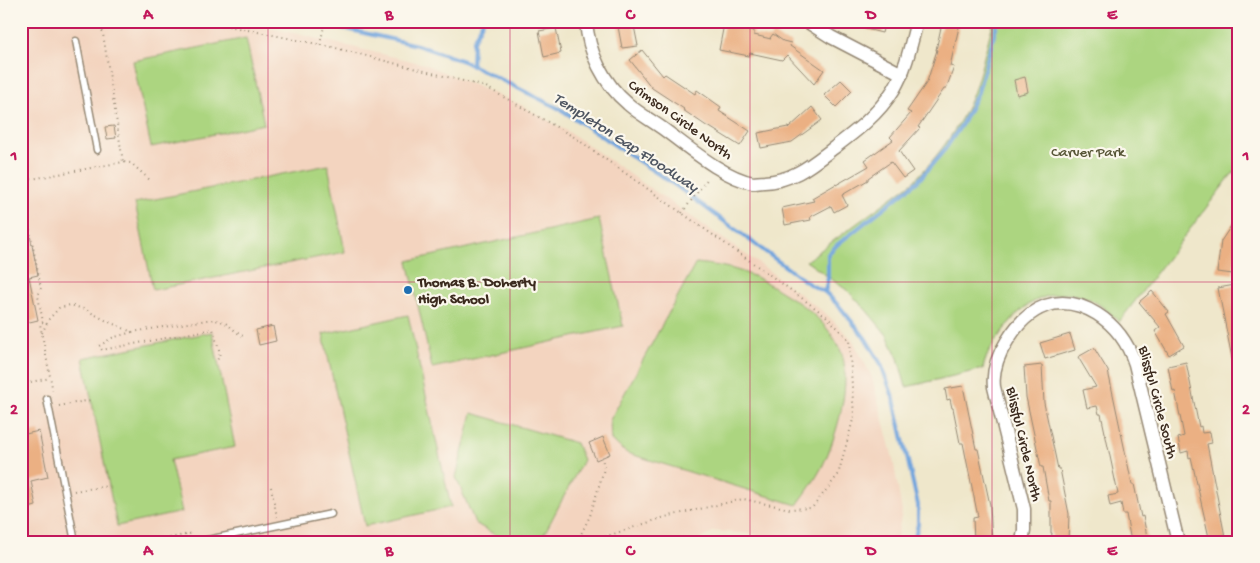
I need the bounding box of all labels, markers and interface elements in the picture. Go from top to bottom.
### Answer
text: A [142,7,154,26]
text: B [384,7,394,26]
text: C [625,7,636,26]
text: D [864,7,877,26]
text: E [1107,7,1118,26]
street label: Crimson Circle North [624,77,736,165]
water label: Templeton Gap Floodway [549,90,702,199]
park label: Carver Park [1051,144,1126,162]
text: 1 [10,148,17,167]
text: 1 [1242,148,1249,167]
place label: Thomas B. Doherty High School [417,274,536,309]
marker: Thomas B. Doherty High School [402,284,414,296]
street label: Blissful Circle South [1133,343,1181,461]
street label: Blissful Circle North [1001,384,1045,504]
text: 2 [10,402,18,421]
text: 2 [1242,402,1250,421]
text: A [142,543,154,562]
text: B [384,543,394,562]
text: C [625,543,636,562]
text: D [864,543,877,562]
text: E [1107,543,1118,562]

